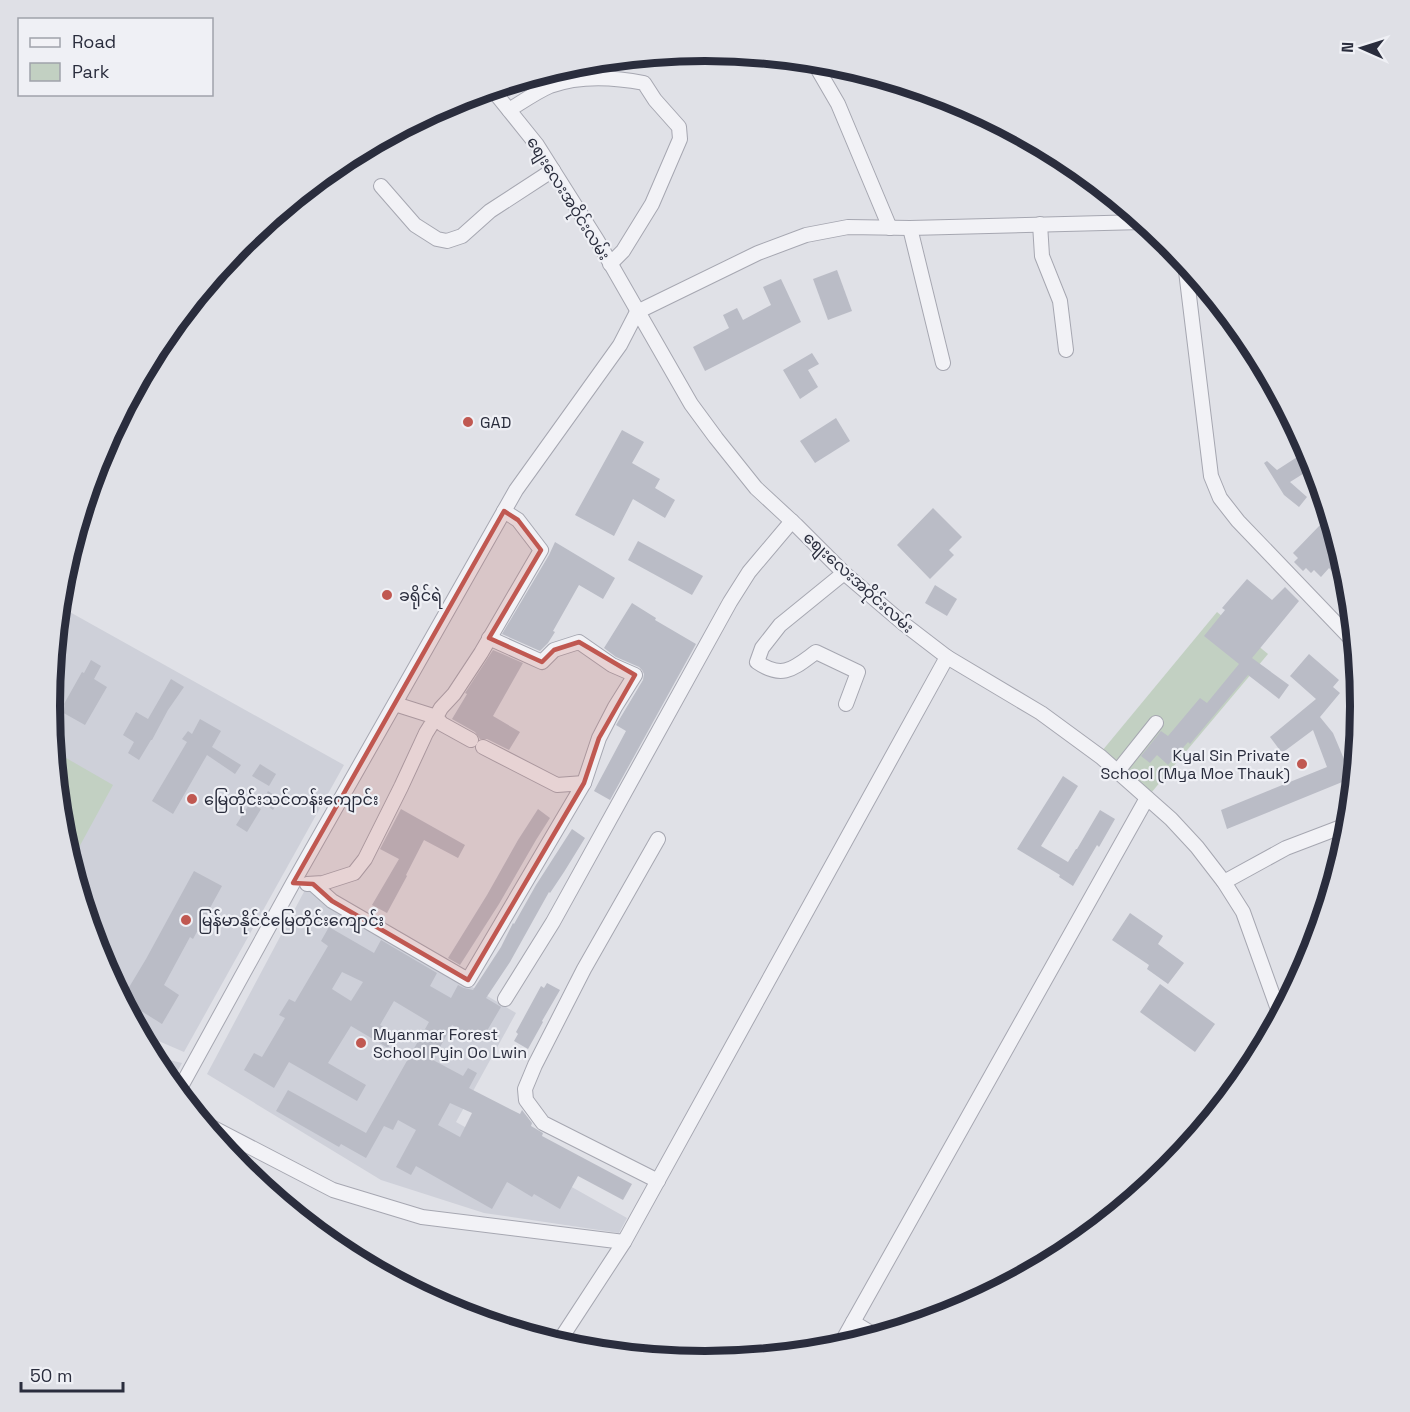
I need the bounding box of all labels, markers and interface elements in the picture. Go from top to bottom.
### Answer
legend [18,18,213,96]
north arrow [1332,18,1392,78]
text: Road [72,30,116,53]
text: N [1337,41,1358,53]
text: Park [72,60,110,83]
street label: စျေးလေးအဝိုင်းလမ်း [519,132,616,266]
place label: GAD [480,412,511,433]
marker: GAD [461,415,475,429]
street label: စျေးလေးအဝိုင်းလမ်း [796,526,919,641]
place label: ခရိုင်ရဲ [399,584,443,610]
marker: ခရိုင်ရဲ [380,588,394,602]
place label: Kyal Sin Private School (Mya Moe Thauk) [1100,745,1290,784]
marker: Kyal Sin Private School (Mya Moe Thauk) [1295,757,1309,771]
place label: မြေတိုင်းသင်တန်းကျောင်း [204,788,379,814]
marker: မြေတိုင်းသင်တန်းကျောင်း [185,792,199,806]
place label: မြန်မာနိုင်ငံမြေတိုင်းကျောင်း [198,909,384,935]
marker: မြန်မာနိုင်ငံမြေတိုင်းကျောင်း [179,913,193,927]
place label: Myanmar Forest School Pyin Oo Lwin [373,1024,527,1063]
marker: Myanmar Forest School Pyin Oo Lwin [354,1036,368,1050]
scale bar [21,1355,123,1393]
text: 50 m [30,1364,72,1387]

